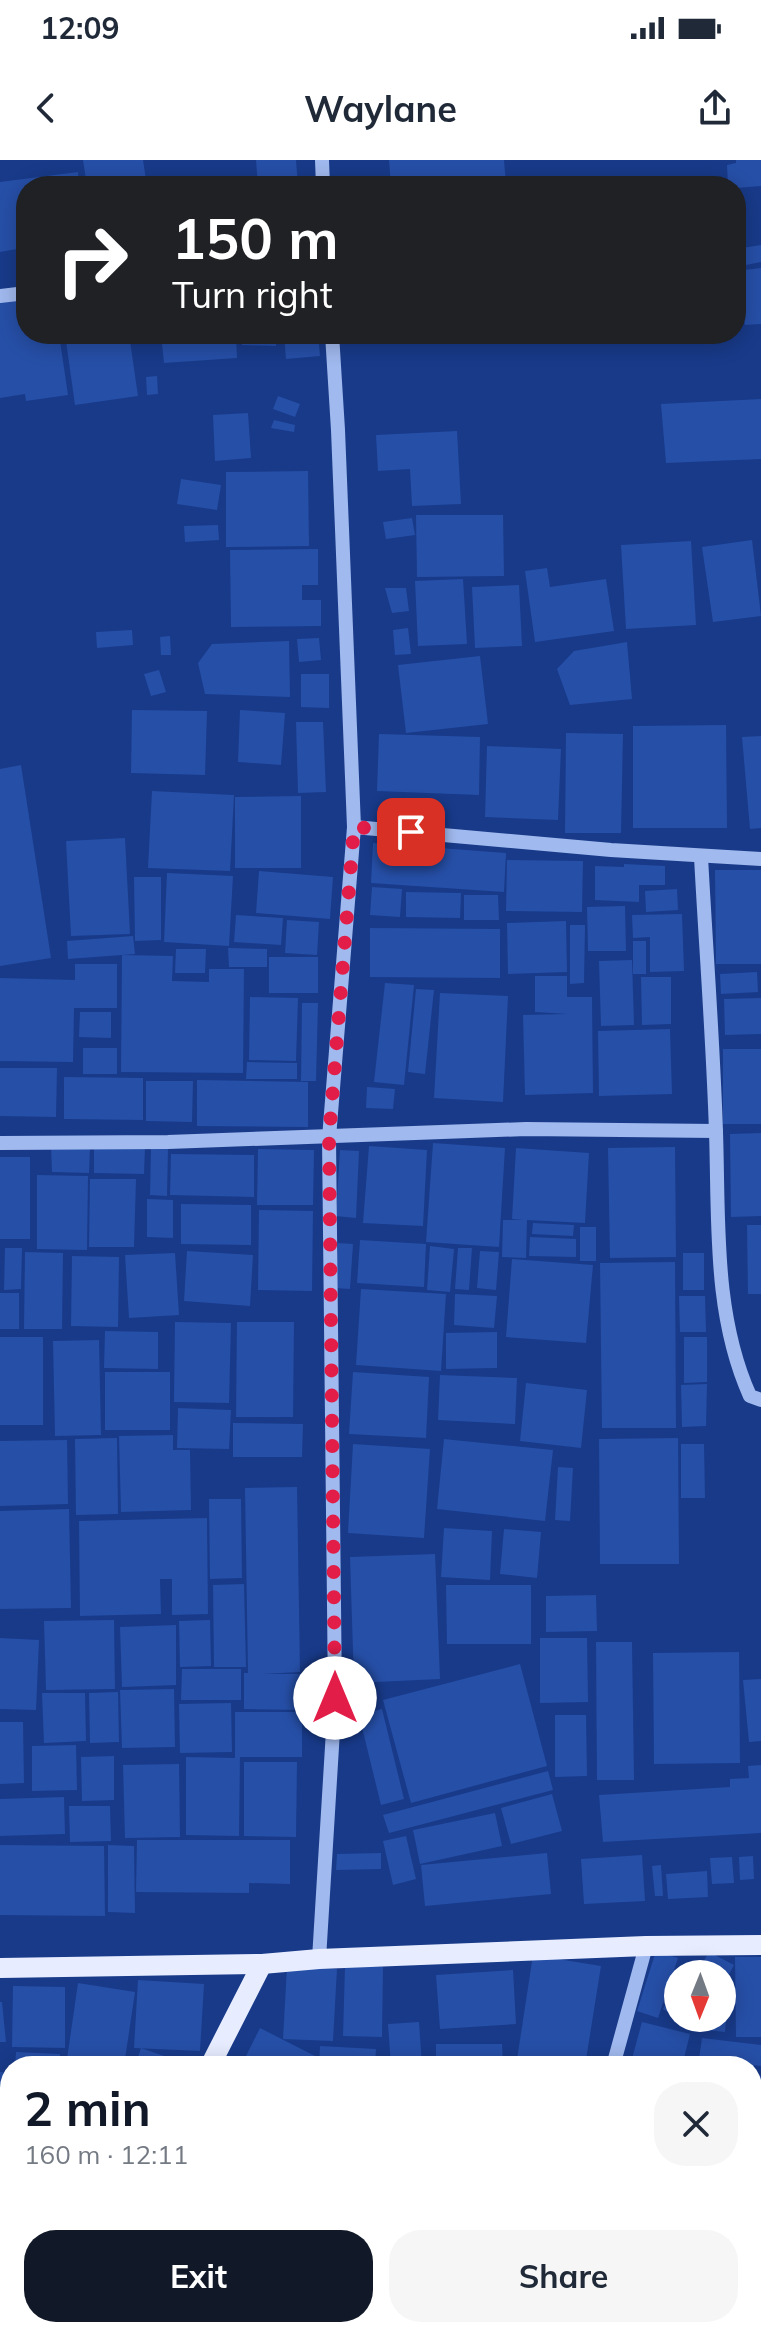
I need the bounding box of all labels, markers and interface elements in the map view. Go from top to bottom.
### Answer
text: 12:09 [40,9,119,47]
icon: back [24,86,68,130]
text: Waylane [304,86,457,131]
icon: share [693,86,737,130]
text: 150 m [172,203,339,273]
icon: right [40,208,144,312]
text: Turn right [172,272,333,317]
pin [377,798,445,866]
icon: arrive [389,810,433,854]
position arrow [293,1656,377,1740]
north arrow [664,1960,736,2032]
map controls [664,1960,736,2032]
text: 2 min [24,2078,151,2138]
button: close [654,2082,738,2166]
text: 160 m · 12:11 [24,2138,188,2171]
button: Exit [24,2230,373,2322]
button: Share [389,2230,738,2322]

